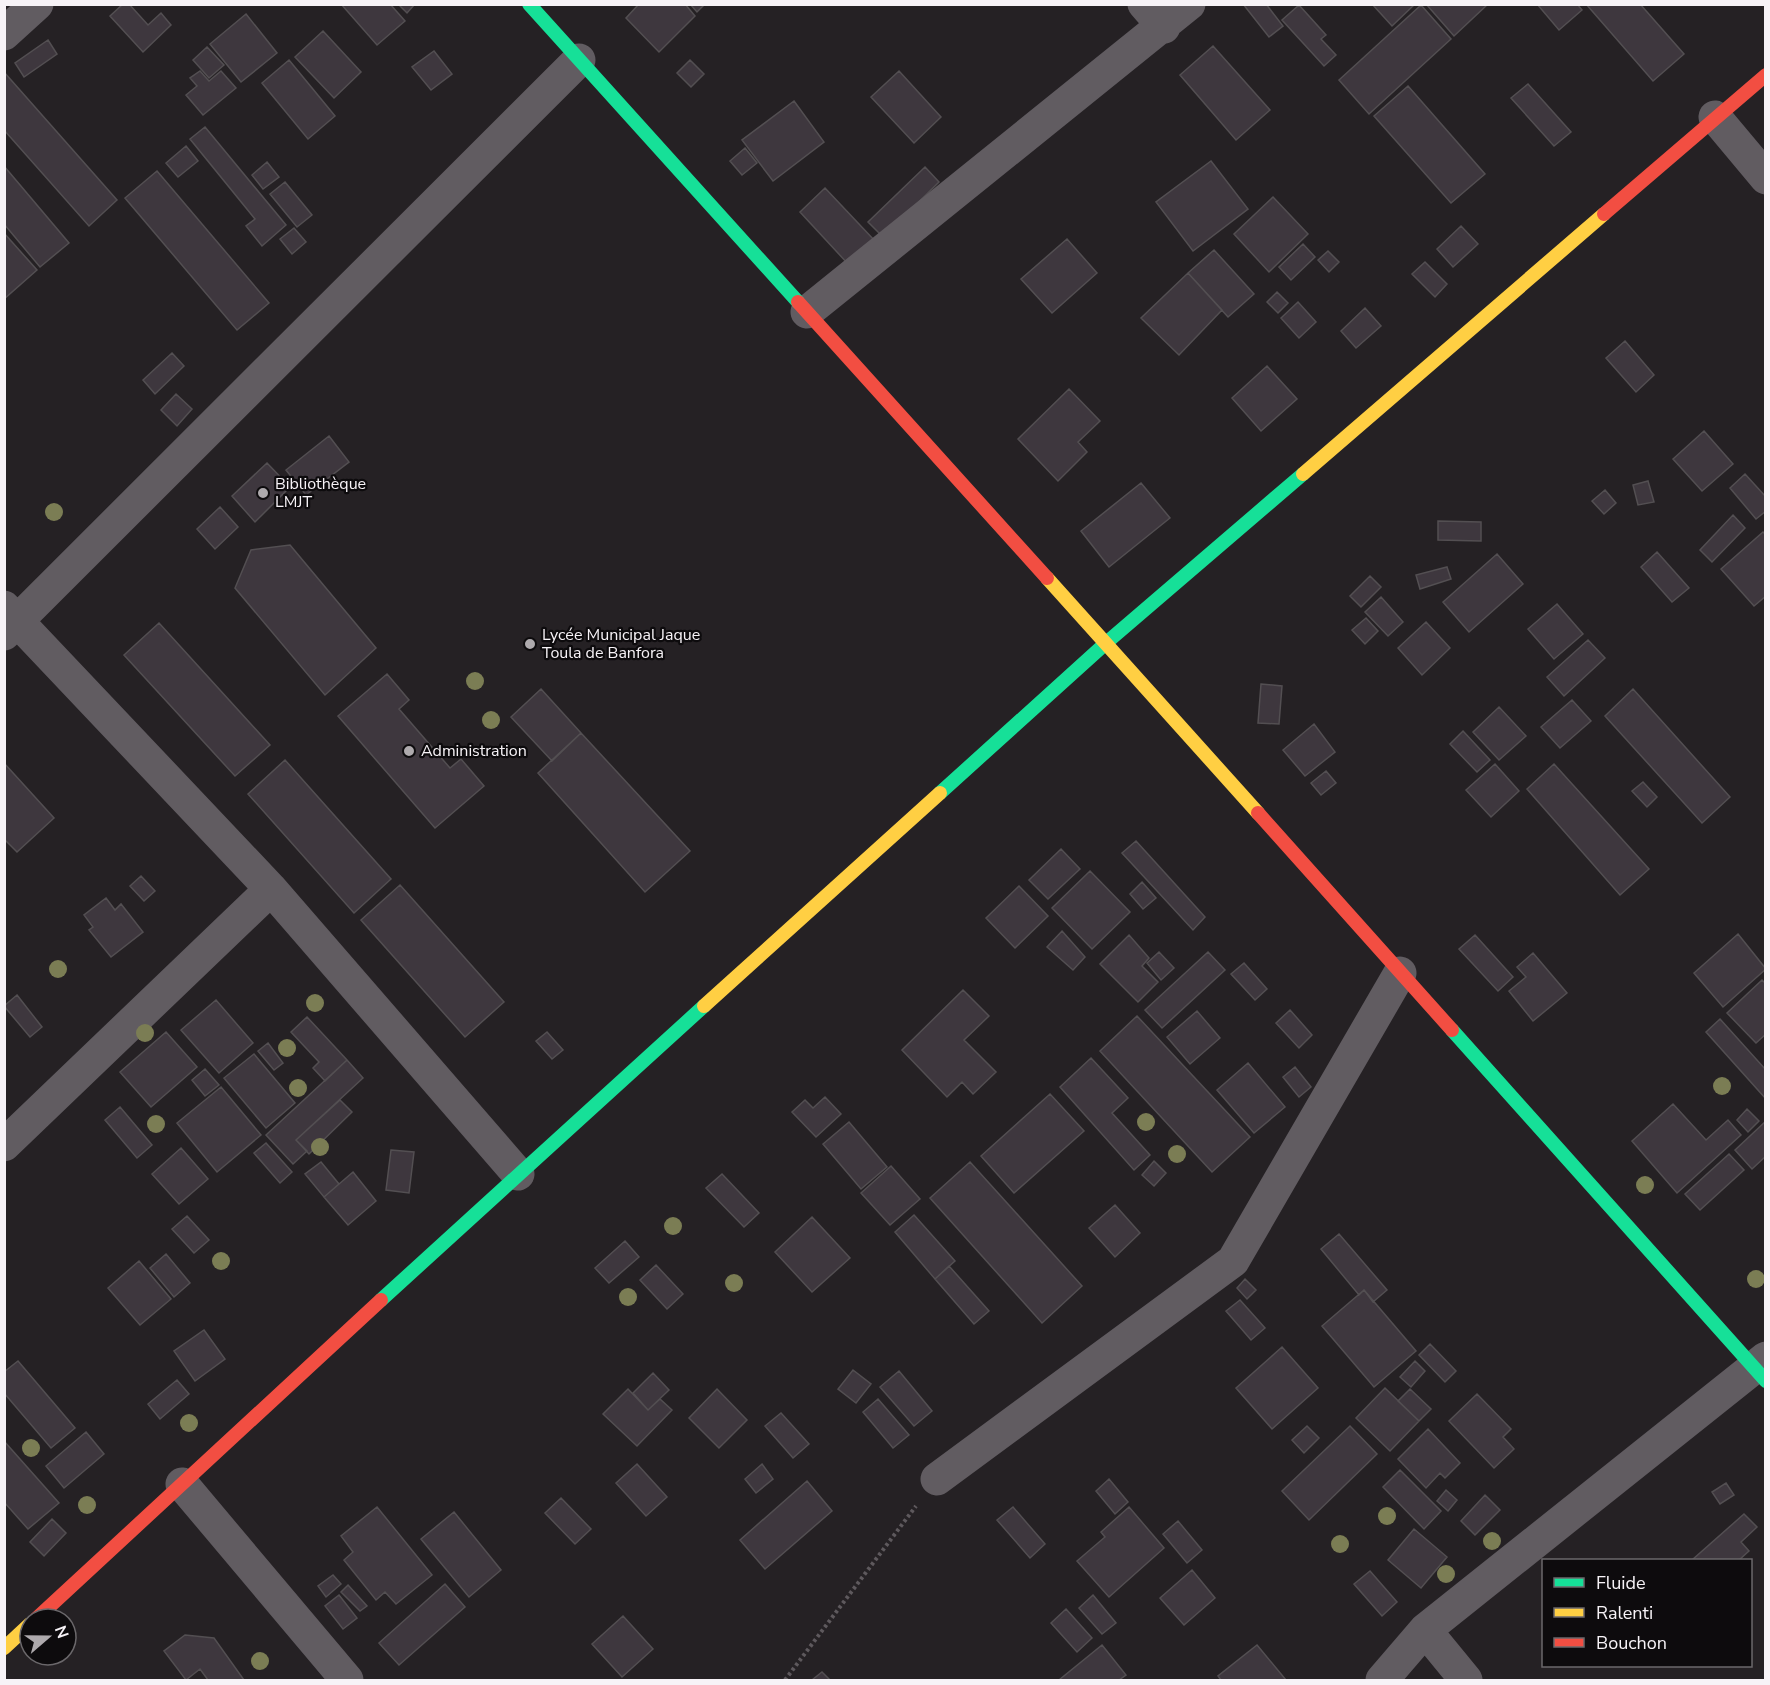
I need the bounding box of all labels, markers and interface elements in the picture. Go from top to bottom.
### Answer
place label: Bibliothèque LMJT [275,473,366,513]
marker: Bibliothèque LMJT [256,486,270,500]
place label: Lycée Municipal Jaque Toula de Banfora [542,624,700,664]
marker: Lycée Municipal Jaque Toula de Banfora [523,637,537,651]
place label: Administration [421,740,527,762]
marker: Administration [402,744,416,758]
legend [1542,1559,1752,1667]
text: Fluide [1596,1571,1646,1595]
text: Ralenti [1596,1601,1653,1625]
north arrow [18,1607,78,1667]
text: N [49,1623,74,1642]
text: Bouchon [1596,1631,1667,1655]

